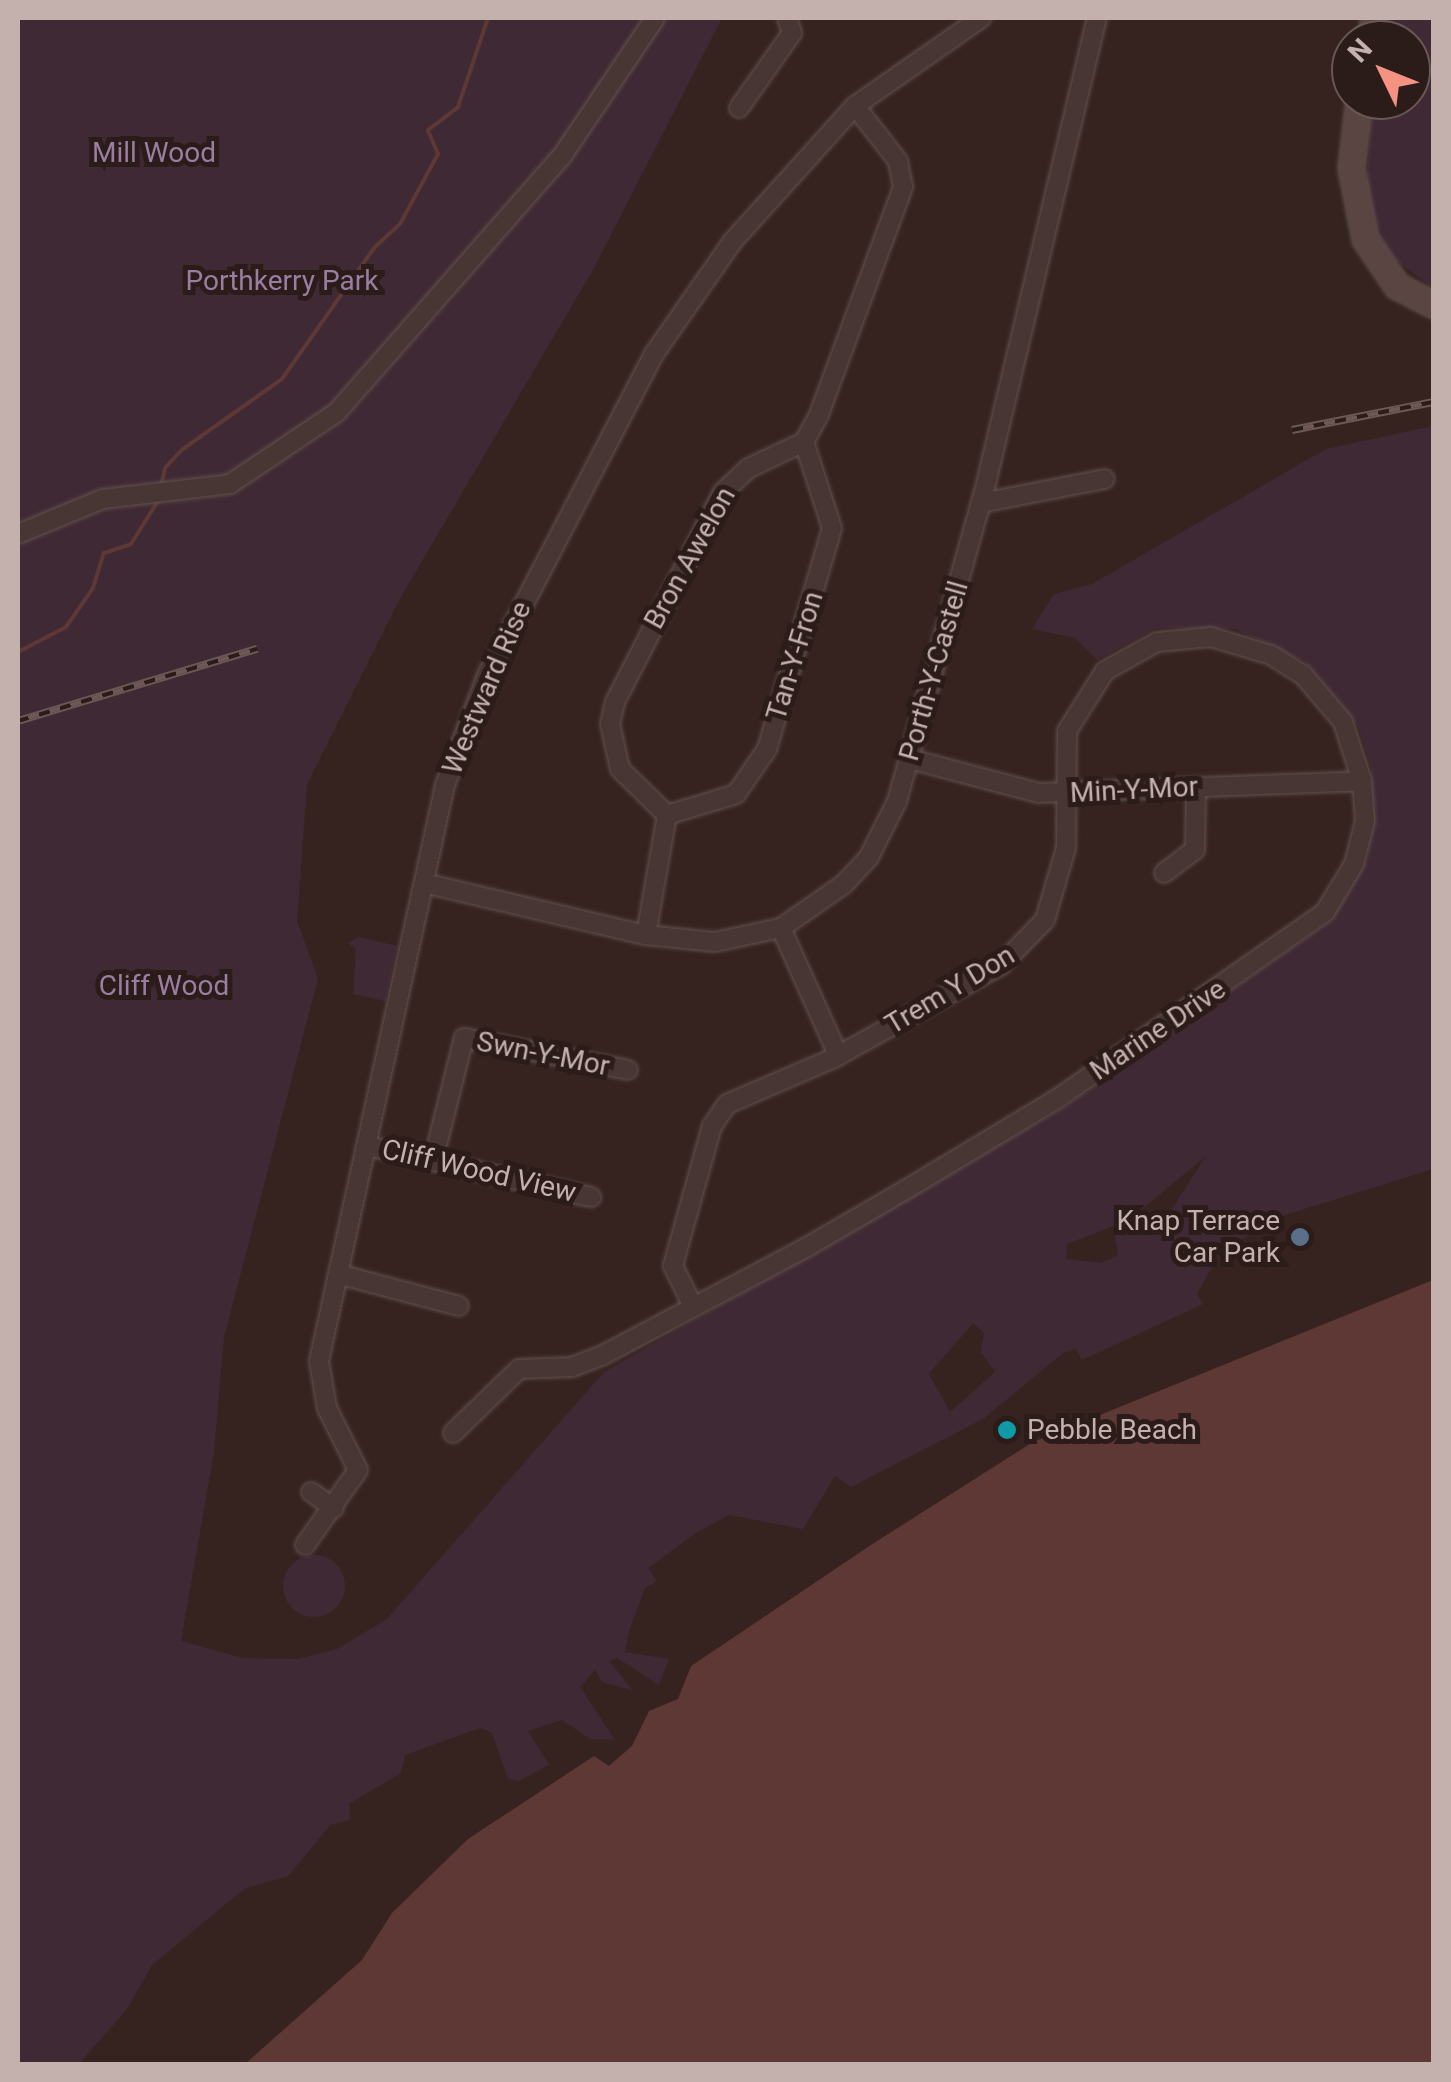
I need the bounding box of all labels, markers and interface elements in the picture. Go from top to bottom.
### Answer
north arrow [1331,20,1431,120]
text: N [1341,32,1379,69]
park label: Mill Wood [92,136,216,170]
park label: Porthkerry Park [186,264,378,298]
street label: Bron Awelon [637,481,743,635]
street label: Porth-Y-Castell [892,577,976,765]
street label: Tan-Y-Fron [759,587,831,725]
street label: Westward Rise [435,597,539,779]
street label: Min-Y-Mor [1069,770,1199,810]
street label: Trem Y Don [879,938,1021,1042]
park label: Cliff Wood [99,969,229,1003]
street label: Marine Drive [1084,972,1232,1088]
street label: Swn-Y-Mor [474,1025,612,1083]
street label: Cliff Wood View [379,1132,579,1210]
place label: Knap Terrace Car Park [1116,1204,1280,1270]
marker: Knap Terrace Car Park [1289,1226,1311,1248]
place label: Pebble Beach [1027,1413,1197,1447]
marker: Pebble Beach [996,1419,1018,1441]

